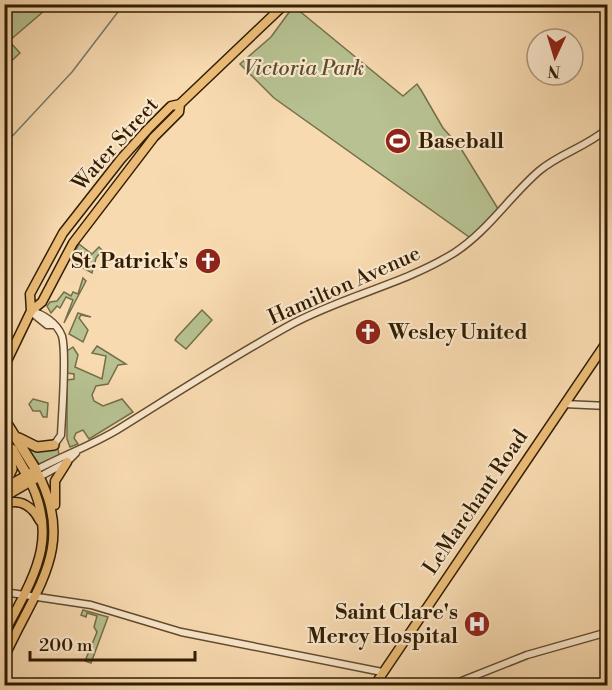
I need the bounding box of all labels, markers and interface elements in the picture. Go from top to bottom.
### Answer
north arrow [525,27,585,87]
park label: Victoria Park [244,56,364,82]
text: N [547,61,561,81]
street label: Water Street [66,92,165,197]
sports icon: Baseball [383,126,413,156]
place label: Baseball [418,129,504,155]
street label: Hamilton Avenue [264,241,425,331]
church icon: St. Patrick's [193,246,223,276]
place label: St. Patrick's [71,249,188,275]
church icon: Wesley United [353,317,383,347]
place label: Wesley United [387,320,528,346]
street label: LeMarchant Road [418,425,534,580]
place label: Saint Clare's Mercy Hospital [307,600,458,650]
hospital icon: Saint Clare's Mercy Hospital [462,609,492,639]
scale bar [30,624,195,662]
text: 200 m [39,634,93,657]

